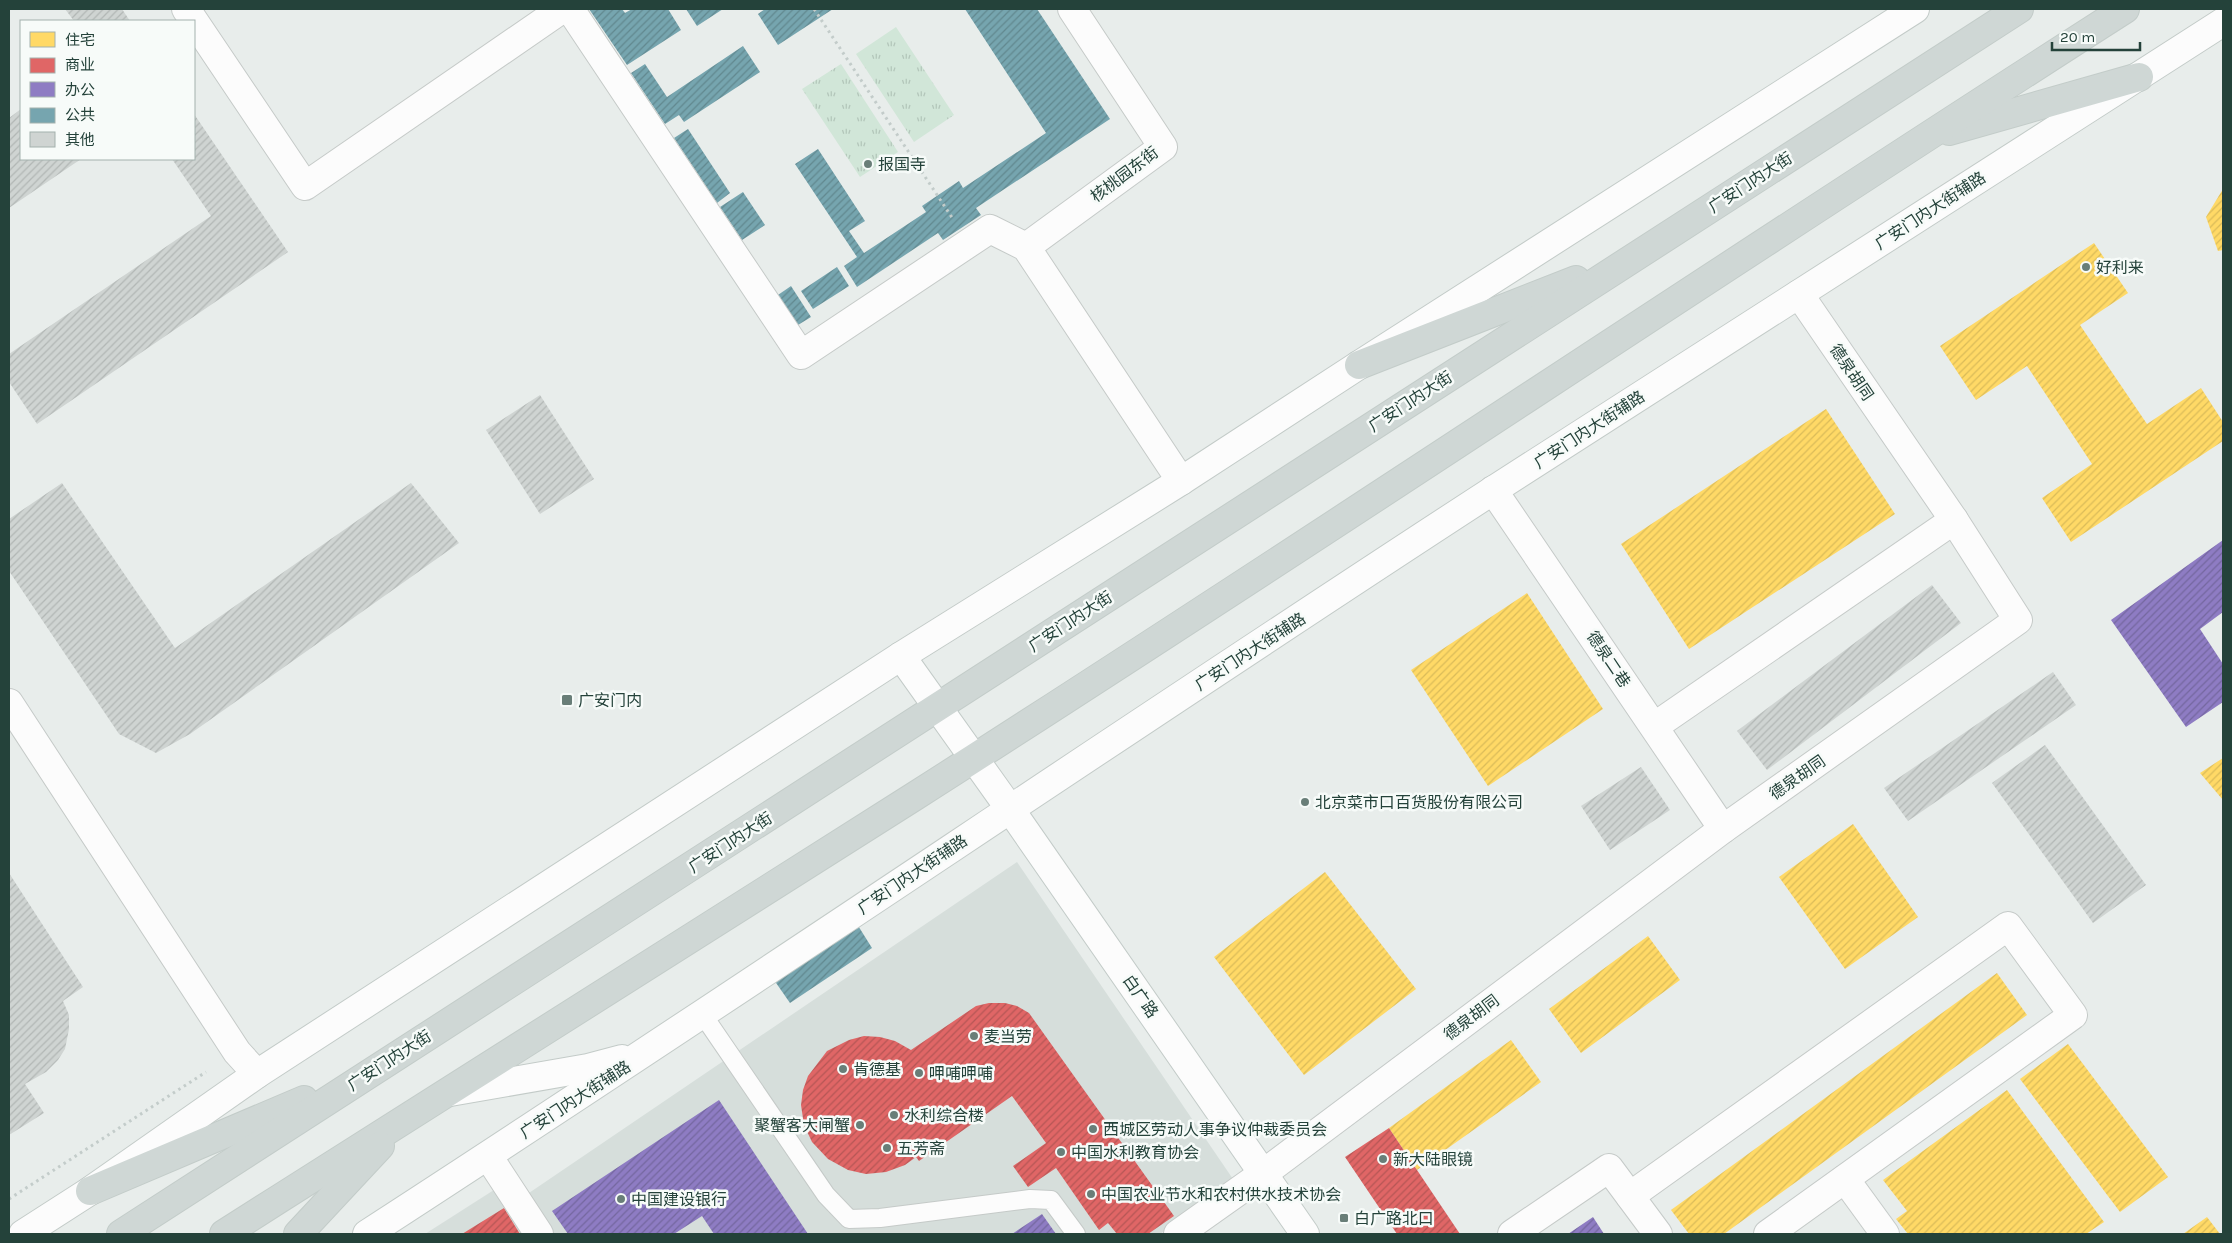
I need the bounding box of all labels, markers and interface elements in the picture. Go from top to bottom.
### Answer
legend [20,20,195,160]
scale bar [2052,20,2140,52]
text: 20 m [2060,28,2095,46]
text: 住宅 [65,31,95,49]
text: 商业 [65,56,95,74]
text: 办公 [65,81,95,99]
text: 公共 [65,106,95,124]
text: 其他 [65,131,95,149]
street label: 核桃园东街 [1087,143,1162,206]
street label: 广安门内大街 [1705,148,1796,217]
place label: 报国寺 [878,155,926,174]
marker: 报国寺 [862,158,874,170]
street label: 广安门内大街辅路 [1871,168,1989,253]
place label: 好利来 [2096,258,2144,277]
marker: 好利来 [2080,261,2092,273]
street label: 德泉胡同 [1826,340,1877,404]
street label: 广安门内大街 [1365,367,1456,436]
street label: 广安门内大街辅路 [1530,387,1648,472]
street label: 广安门内大街 [1025,587,1116,656]
street label: 广安门内大街辅路 [1191,609,1309,694]
street label: 德泉二巷 [1583,627,1634,691]
place label: 广安门内 [578,691,642,710]
marker: 广安门内 [560,693,574,707]
street label: 德泉胡同 [1766,751,1829,804]
place label: 北京菜市口百货股份有限公司 [1315,793,1523,812]
marker: 北京菜市口百货股份有限公司 [1299,796,1311,808]
street label: 广安门内大街 [685,808,776,877]
street label: 广安门内大街辅路 [854,831,971,918]
street label: 白广路 [1119,971,1162,1021]
street label: 德泉胡同 [1440,991,1503,1044]
street label: 广安门内大街 [344,1026,435,1095]
place label: 麦当劳 [984,1027,1032,1046]
marker: 麦当劳 [968,1030,980,1042]
street label: 广安门内大街辅路 [516,1057,634,1142]
place label: 肯德基 [853,1060,901,1079]
marker: 肯德基 [837,1063,849,1075]
place label: 呷哺呷哺 [929,1064,993,1083]
marker: 呷哺呷哺 [913,1067,925,1079]
place label: 水利综合楼 [904,1106,984,1125]
marker: 水利综合楼 [888,1109,900,1121]
place label: 聚蟹客大闸蟹 [754,1116,850,1135]
marker: 聚蟹客大闸蟹 [854,1119,866,1131]
place label: 西城区劳动人事争议仲裁委员会 [1103,1120,1327,1139]
marker: 西城区劳动人事争议仲裁委员会 [1087,1123,1099,1135]
place label: 五芳斋 [897,1139,945,1158]
marker: 五芳斋 [881,1142,893,1154]
place label: 中国水利教育协会 [1071,1143,1199,1162]
marker: 中国水利教育协会 [1055,1146,1067,1158]
place label: 新大陆眼镜 [1393,1150,1473,1169]
marker: 新大陆眼镜 [1377,1153,1389,1165]
place label: 中国农业节水和农村供水技术协会 [1101,1185,1341,1204]
marker: 中国农业节水和农村供水技术协会 [1085,1188,1097,1200]
place label: 中国建设银行 [631,1190,727,1209]
marker: 中国建设银行 [615,1193,627,1205]
place label: 白广路北口 [1354,1209,1434,1228]
marker: 白广路北口 [1338,1212,1350,1224]

